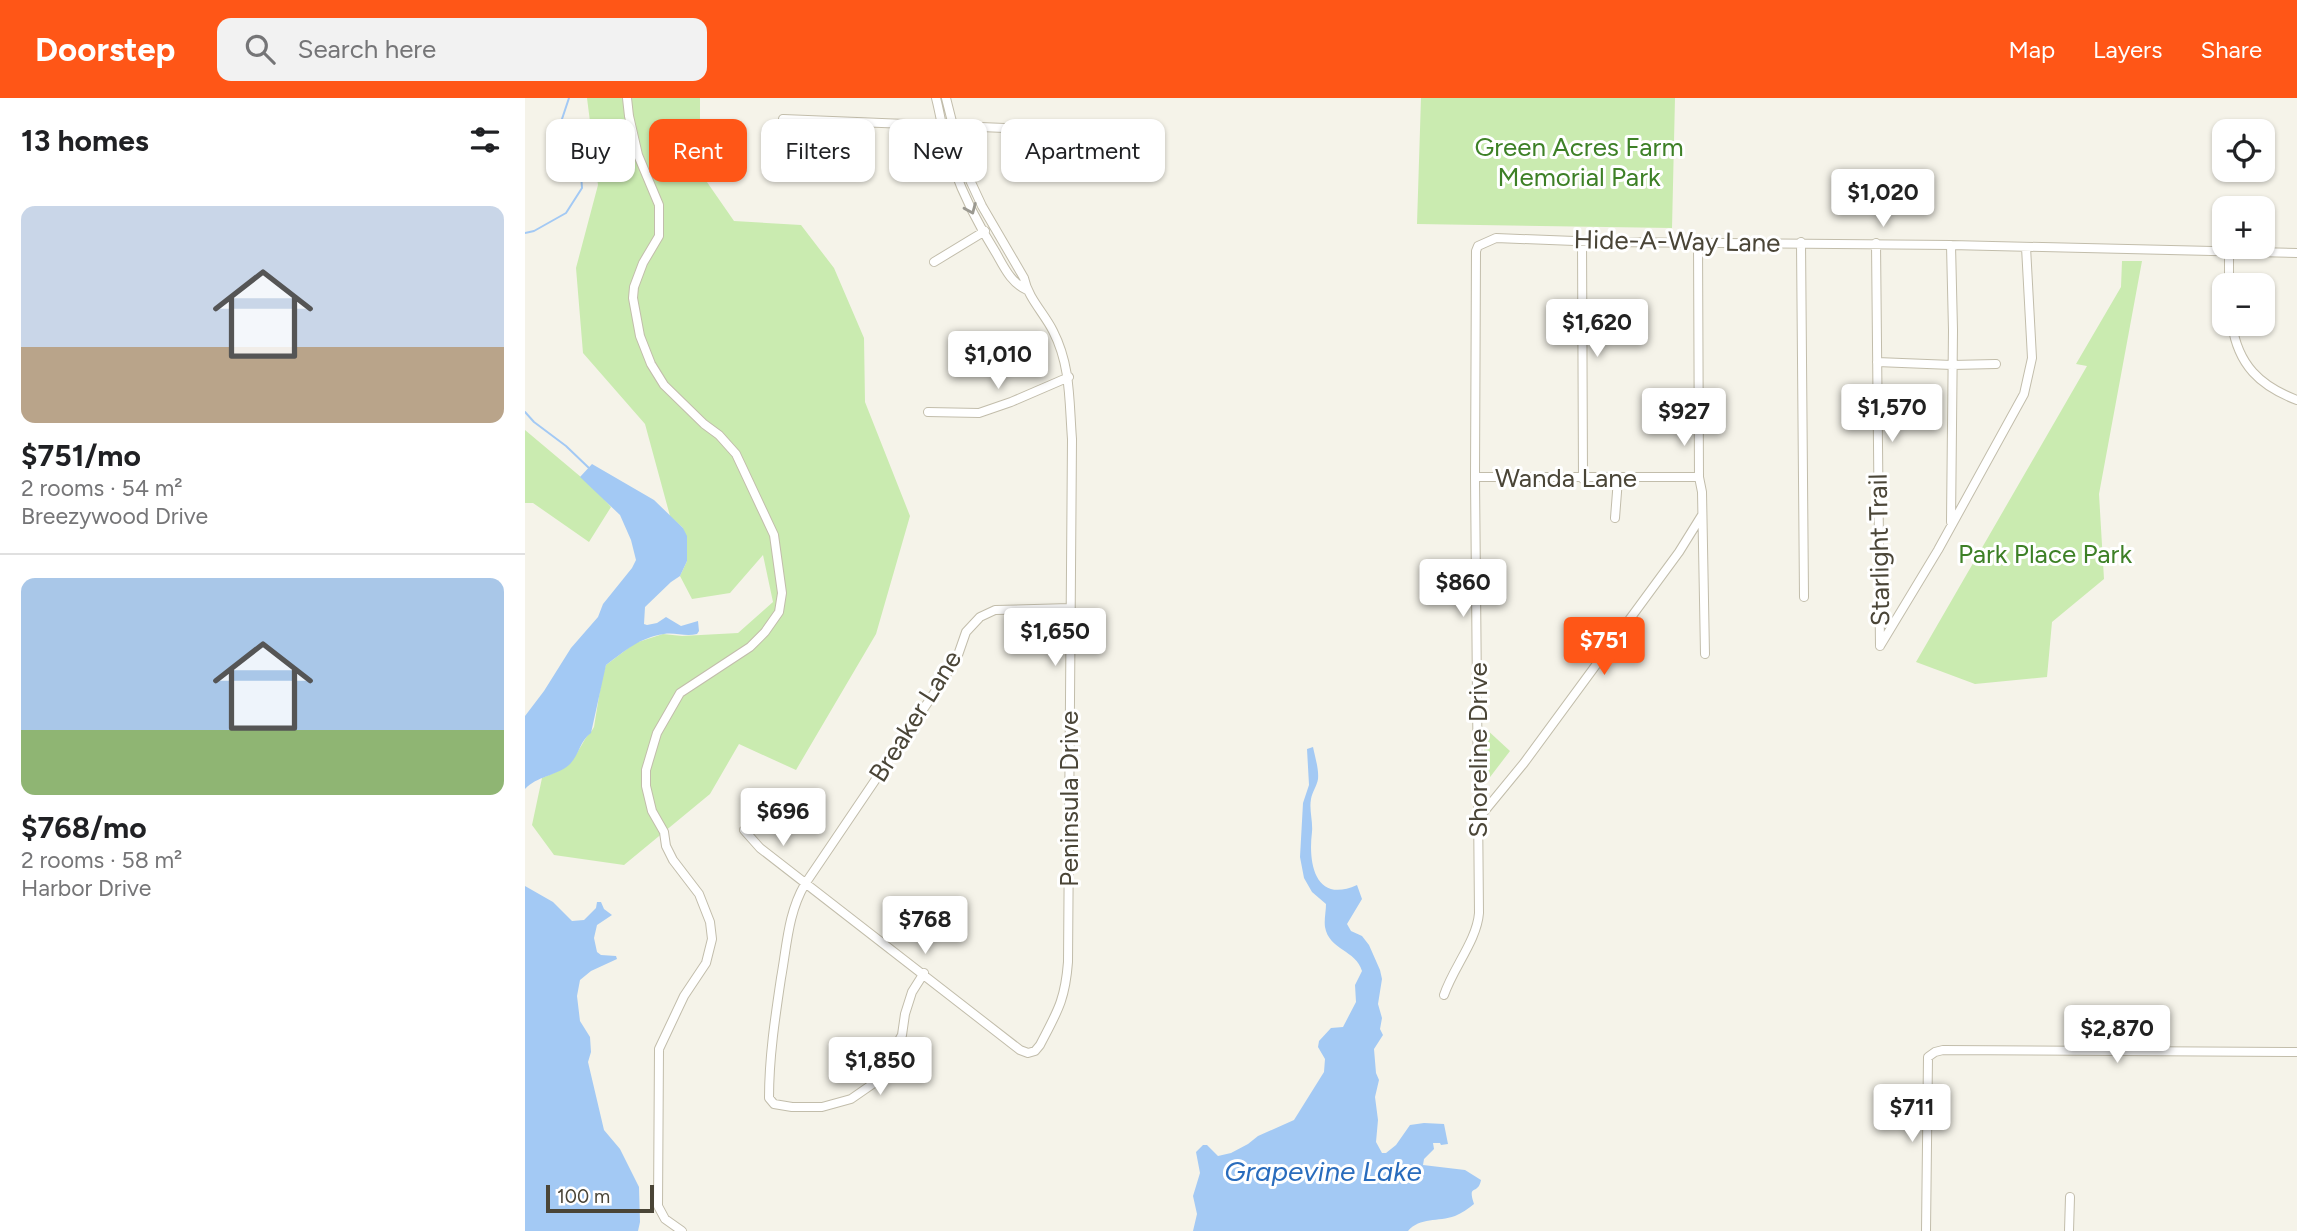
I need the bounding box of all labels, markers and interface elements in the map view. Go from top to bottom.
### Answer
search box [217,18,707,81]
text: Doorstep [35,30,175,69]
icon: search [241,30,279,68]
text: Search here [297,33,436,65]
text: Map [2008,35,2055,64]
text: Layers [2093,35,2162,64]
text: Share [2200,35,2262,64]
chip: Buy [546,119,635,182]
chip: Rent [649,119,747,182]
chip: Filters [761,119,875,182]
chip: New [889,119,987,182]
chip: Apartment [1001,119,1165,182]
map controls [2212,119,2275,336]
button: locate [2212,119,2275,182]
icon: filters [466,121,504,159]
text: 13 homes [21,122,149,159]
park label: Green Acres Farm Memorial Park [1474,131,1684,193]
pin: $1,020 [1826,170,1940,229]
text: $1,020 [1847,178,1919,206]
button: + [2212,196,2275,259]
one-way arrow [963,202,977,214]
street label: Hide-A-Way Lane [1573,223,1781,259]
icon: home [200,251,326,377]
button: − [2212,273,2275,336]
pin: $1,620 [1540,300,1654,359]
text: $1,620 [1562,308,1632,336]
pin: $1,010 [941,331,1055,391]
text: $1,010 [964,340,1032,368]
pin: $1,570 [1835,384,1949,444]
pin: $927 [1643,388,1725,448]
text: $1,570 [1857,393,1927,421]
text: $927 [1658,397,1710,425]
text: $751/mo [21,437,141,474]
street label: Wanda Lane [1495,462,1637,494]
street label: Starlight Trail [1862,473,1896,627]
text: 2 rooms · 54 m² [21,474,183,502]
text: Breezywood Drive [21,502,208,530]
park label: Park Place Park [1958,538,2132,570]
pin: $860 [1422,560,1504,619]
text: $860 [1435,568,1491,596]
pin: $1,650 [998,608,1112,668]
text: $1,650 [1020,617,1090,645]
pin: $751 [1563,618,1645,677]
icon: home [200,623,326,749]
text: $751 [1580,626,1628,654]
street label: Breaker Lane [862,644,968,788]
street label: Shoreline Drive [1462,662,1494,838]
street label: Peninsula Drive [1053,711,1085,887]
pin: $696 [742,788,824,848]
text: $696 [757,797,809,825]
text: $768/mo [21,809,147,846]
text: 2 rooms · 58 m² [21,846,182,874]
text: Harbor Drive [21,874,151,902]
pin: $768 [884,896,966,956]
text: $768 [899,905,951,933]
pin: $2,870 [2060,1006,2174,1065]
text: $2,870 [2080,1014,2154,1042]
pin: $1,850 [823,1038,937,1097]
text: $1,850 [845,1046,915,1074]
pin: $711 [1871,1084,1953,1144]
text: $711 [1890,1093,1934,1121]
water label: Grapevine Lake [1224,1154,1422,1188]
scale bar [546,1182,655,1214]
text: 100 m [557,1185,610,1208]

